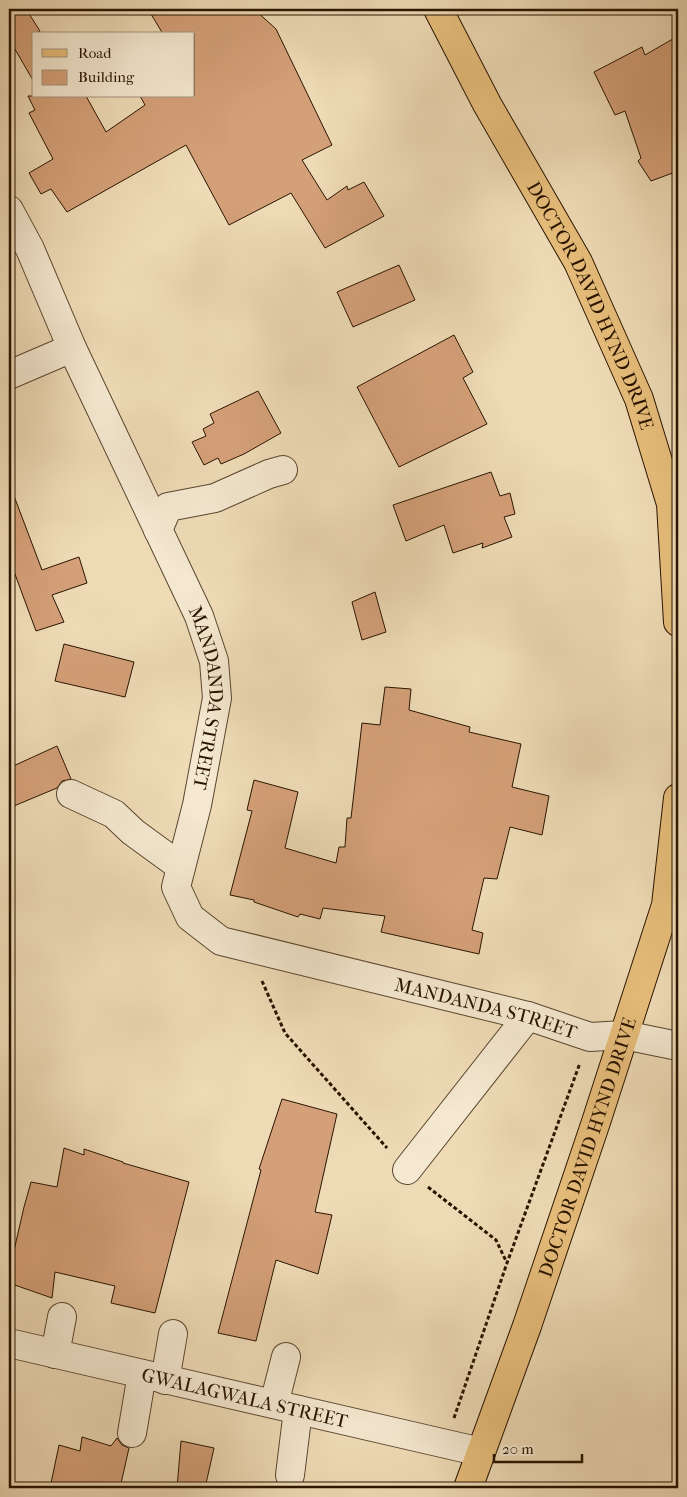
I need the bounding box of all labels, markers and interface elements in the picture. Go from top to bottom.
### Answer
legend [32,32,195,98]
text: Road [78,44,112,62]
text: Building [78,68,135,86]
street label: DOCTOR DAVID HYND DRIVE [522,178,658,433]
street label: MANDANDA STREET [184,602,227,791]
street label: MANDANDA STREET [392,974,580,1044]
street label: DOCTOR DAVID HYND DRIVE [534,1014,641,1280]
street label: GWALAGWALA STREET [139,1364,350,1433]
scale bar [494,1432,582,1464]
text: 20 m [502,1440,534,1458]

